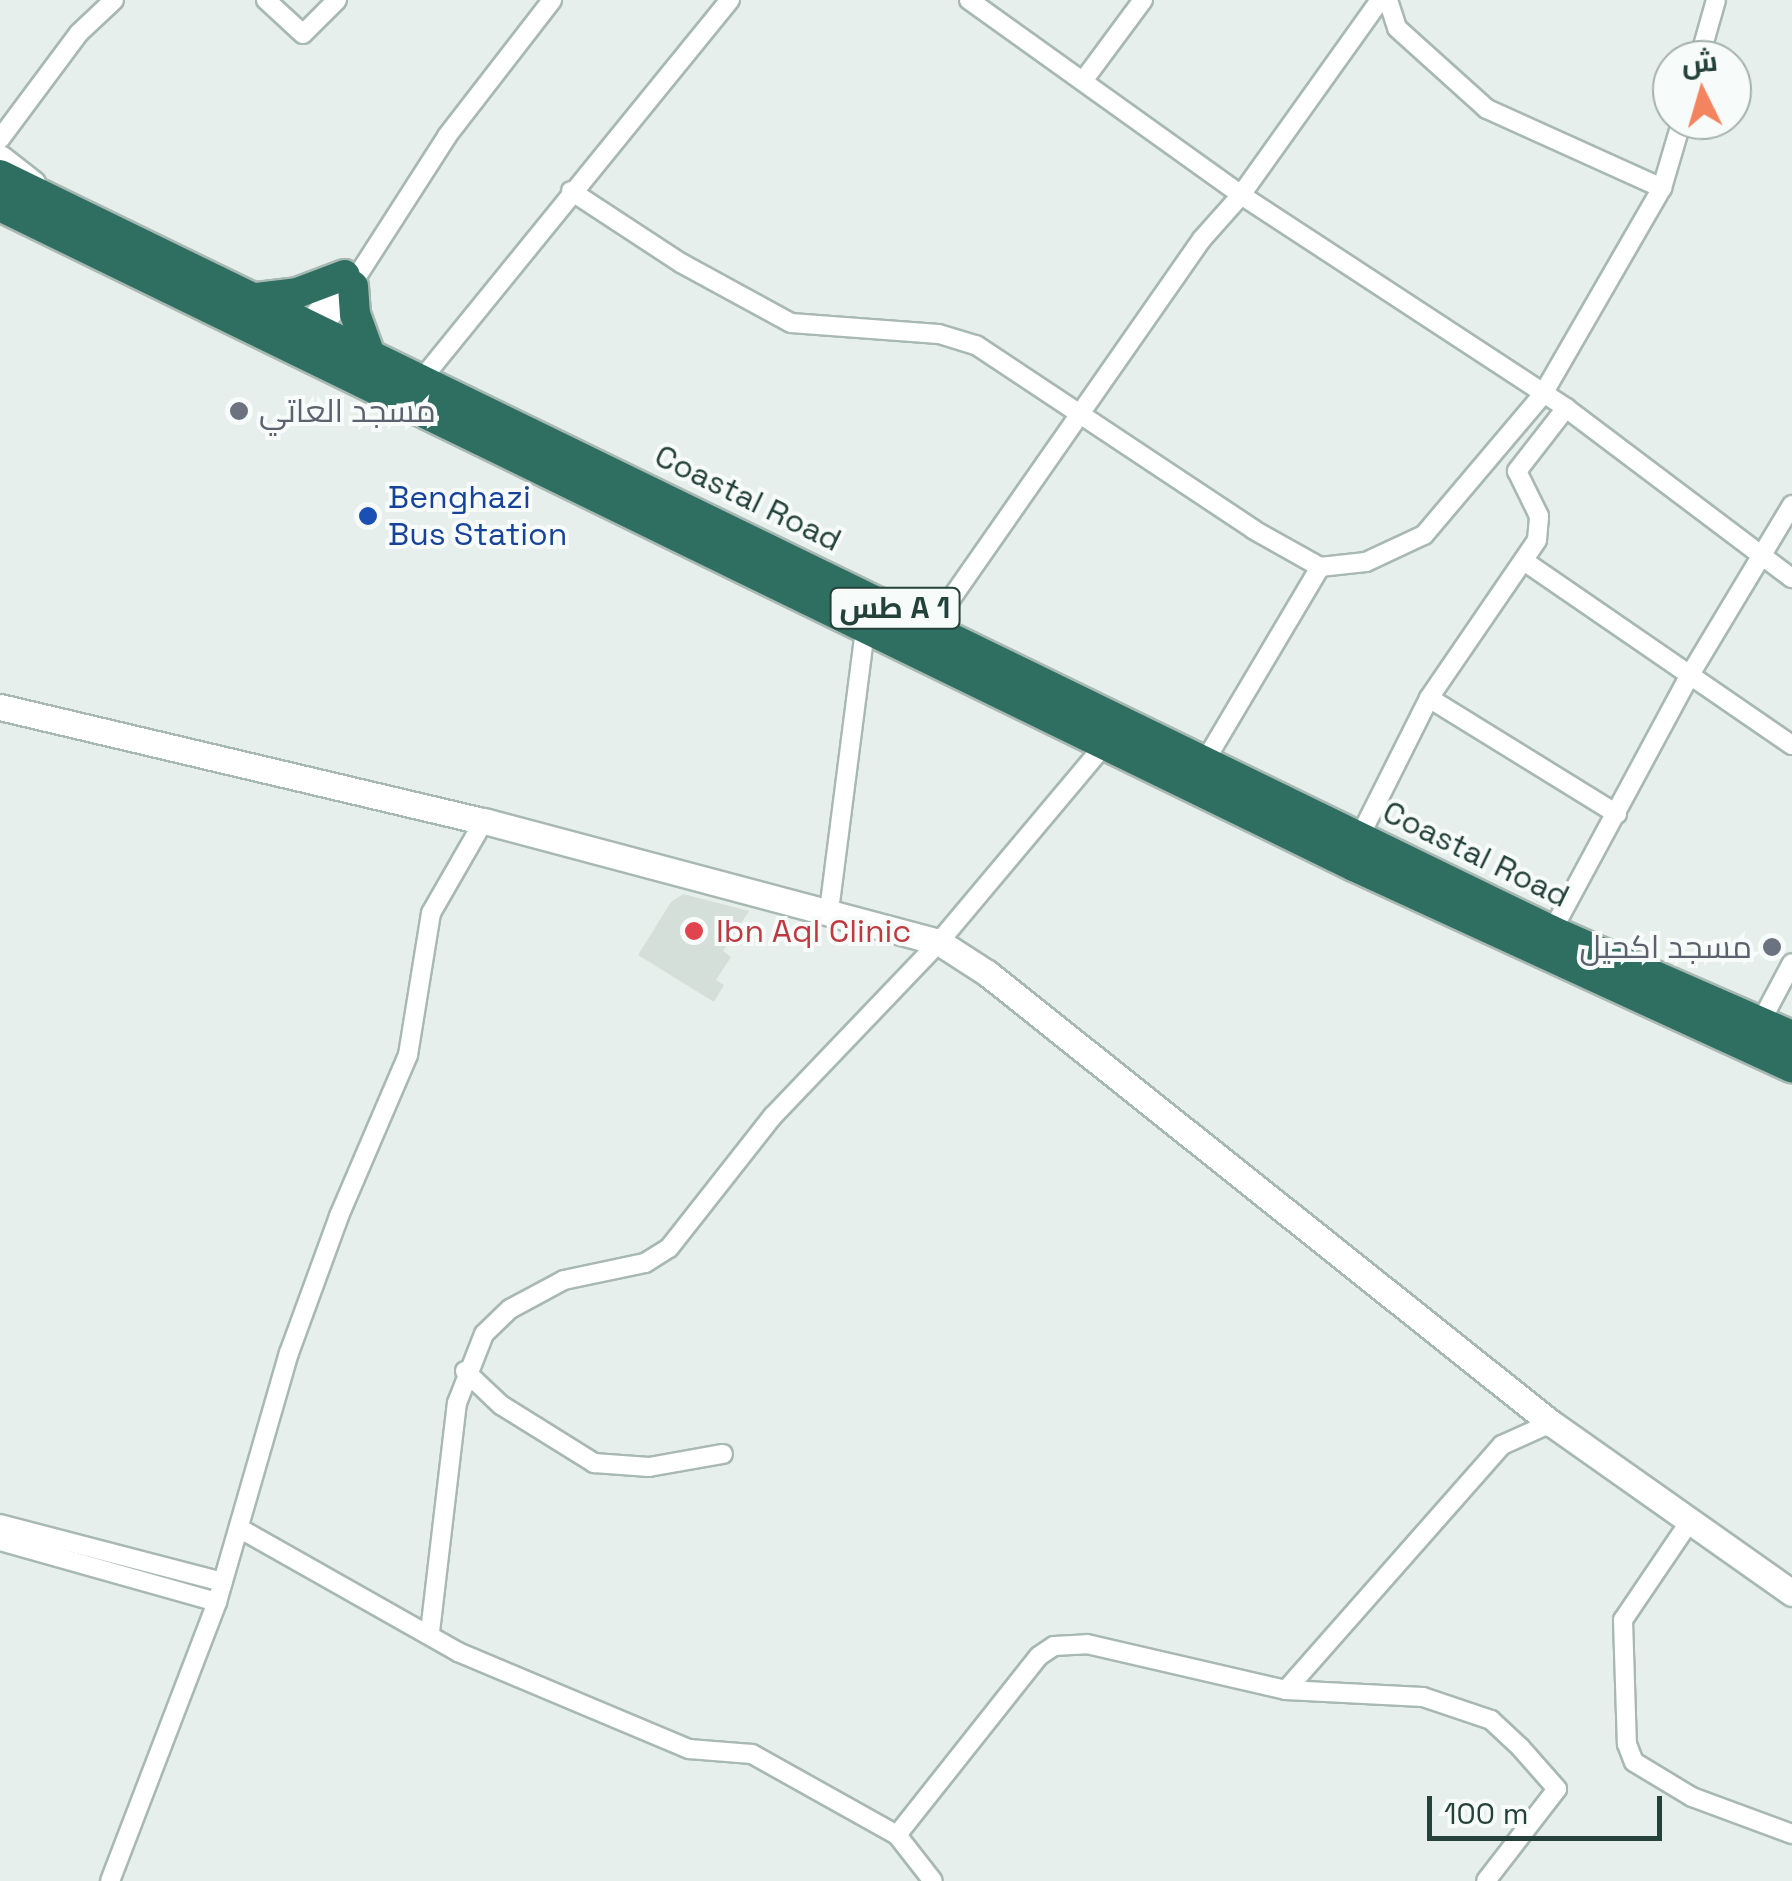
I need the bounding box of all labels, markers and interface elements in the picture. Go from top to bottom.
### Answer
north arrow [1652,40,1752,140]
text: ش [1680,43,1719,82]
place label: مسجد العاتي [259,392,436,430]
marker: مسجد العاتي [228,400,250,422]
street label: Coastal Road [648,436,848,560]
place label: Benghazi Bus Station [388,479,567,554]
marker: Benghazi Bus Station [357,505,379,527]
road number: طس A 1 [828,583,962,633]
street label: Coastal Road [1376,792,1576,916]
place label: Ibn Aql Clinic [716,912,912,950]
marker: Ibn Aql Clinic [681,918,707,944]
place label: مسجد اكحيل [1580,928,1752,966]
marker: مسجد اكحيل [1761,936,1783,958]
scale bar [1432,1776,1667,1838]
text: 100 m [1444,1794,1529,1833]

